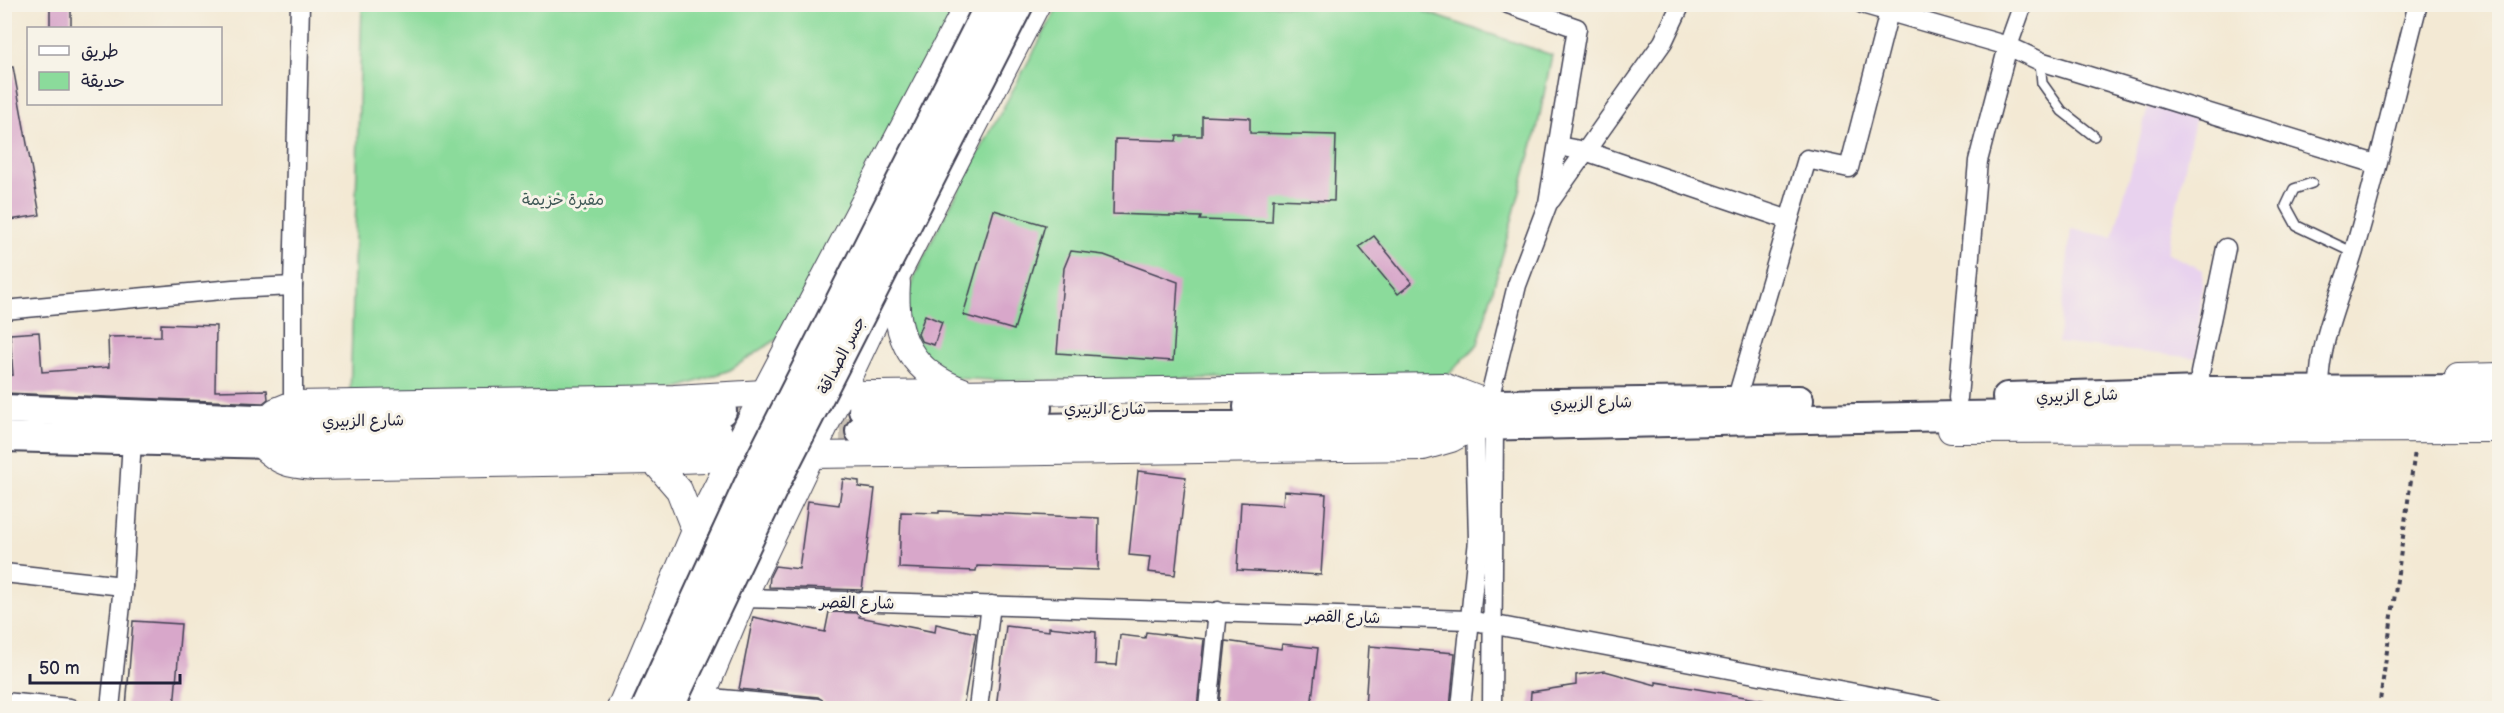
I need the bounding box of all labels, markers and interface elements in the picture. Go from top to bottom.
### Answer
legend [27,27,222,105]
text: طريق [81,41,119,62]
text: حديقة [81,71,125,92]
park label: مقبرة خزيمة [522,191,604,210]
street label: جسر الصداقة [815,314,870,398]
street label: شارع الزبيري [2036,386,2118,408]
street label: شارع الزبيري [1550,393,1632,415]
street label: شارع الزبيري [1064,400,1146,420]
street label: شارع الزبيري [322,411,404,433]
street label: شارع القصر [817,593,895,615]
street label: شارع القصر [1303,607,1381,629]
scale bar [30,647,180,685]
text: 50 m [39,658,80,679]

